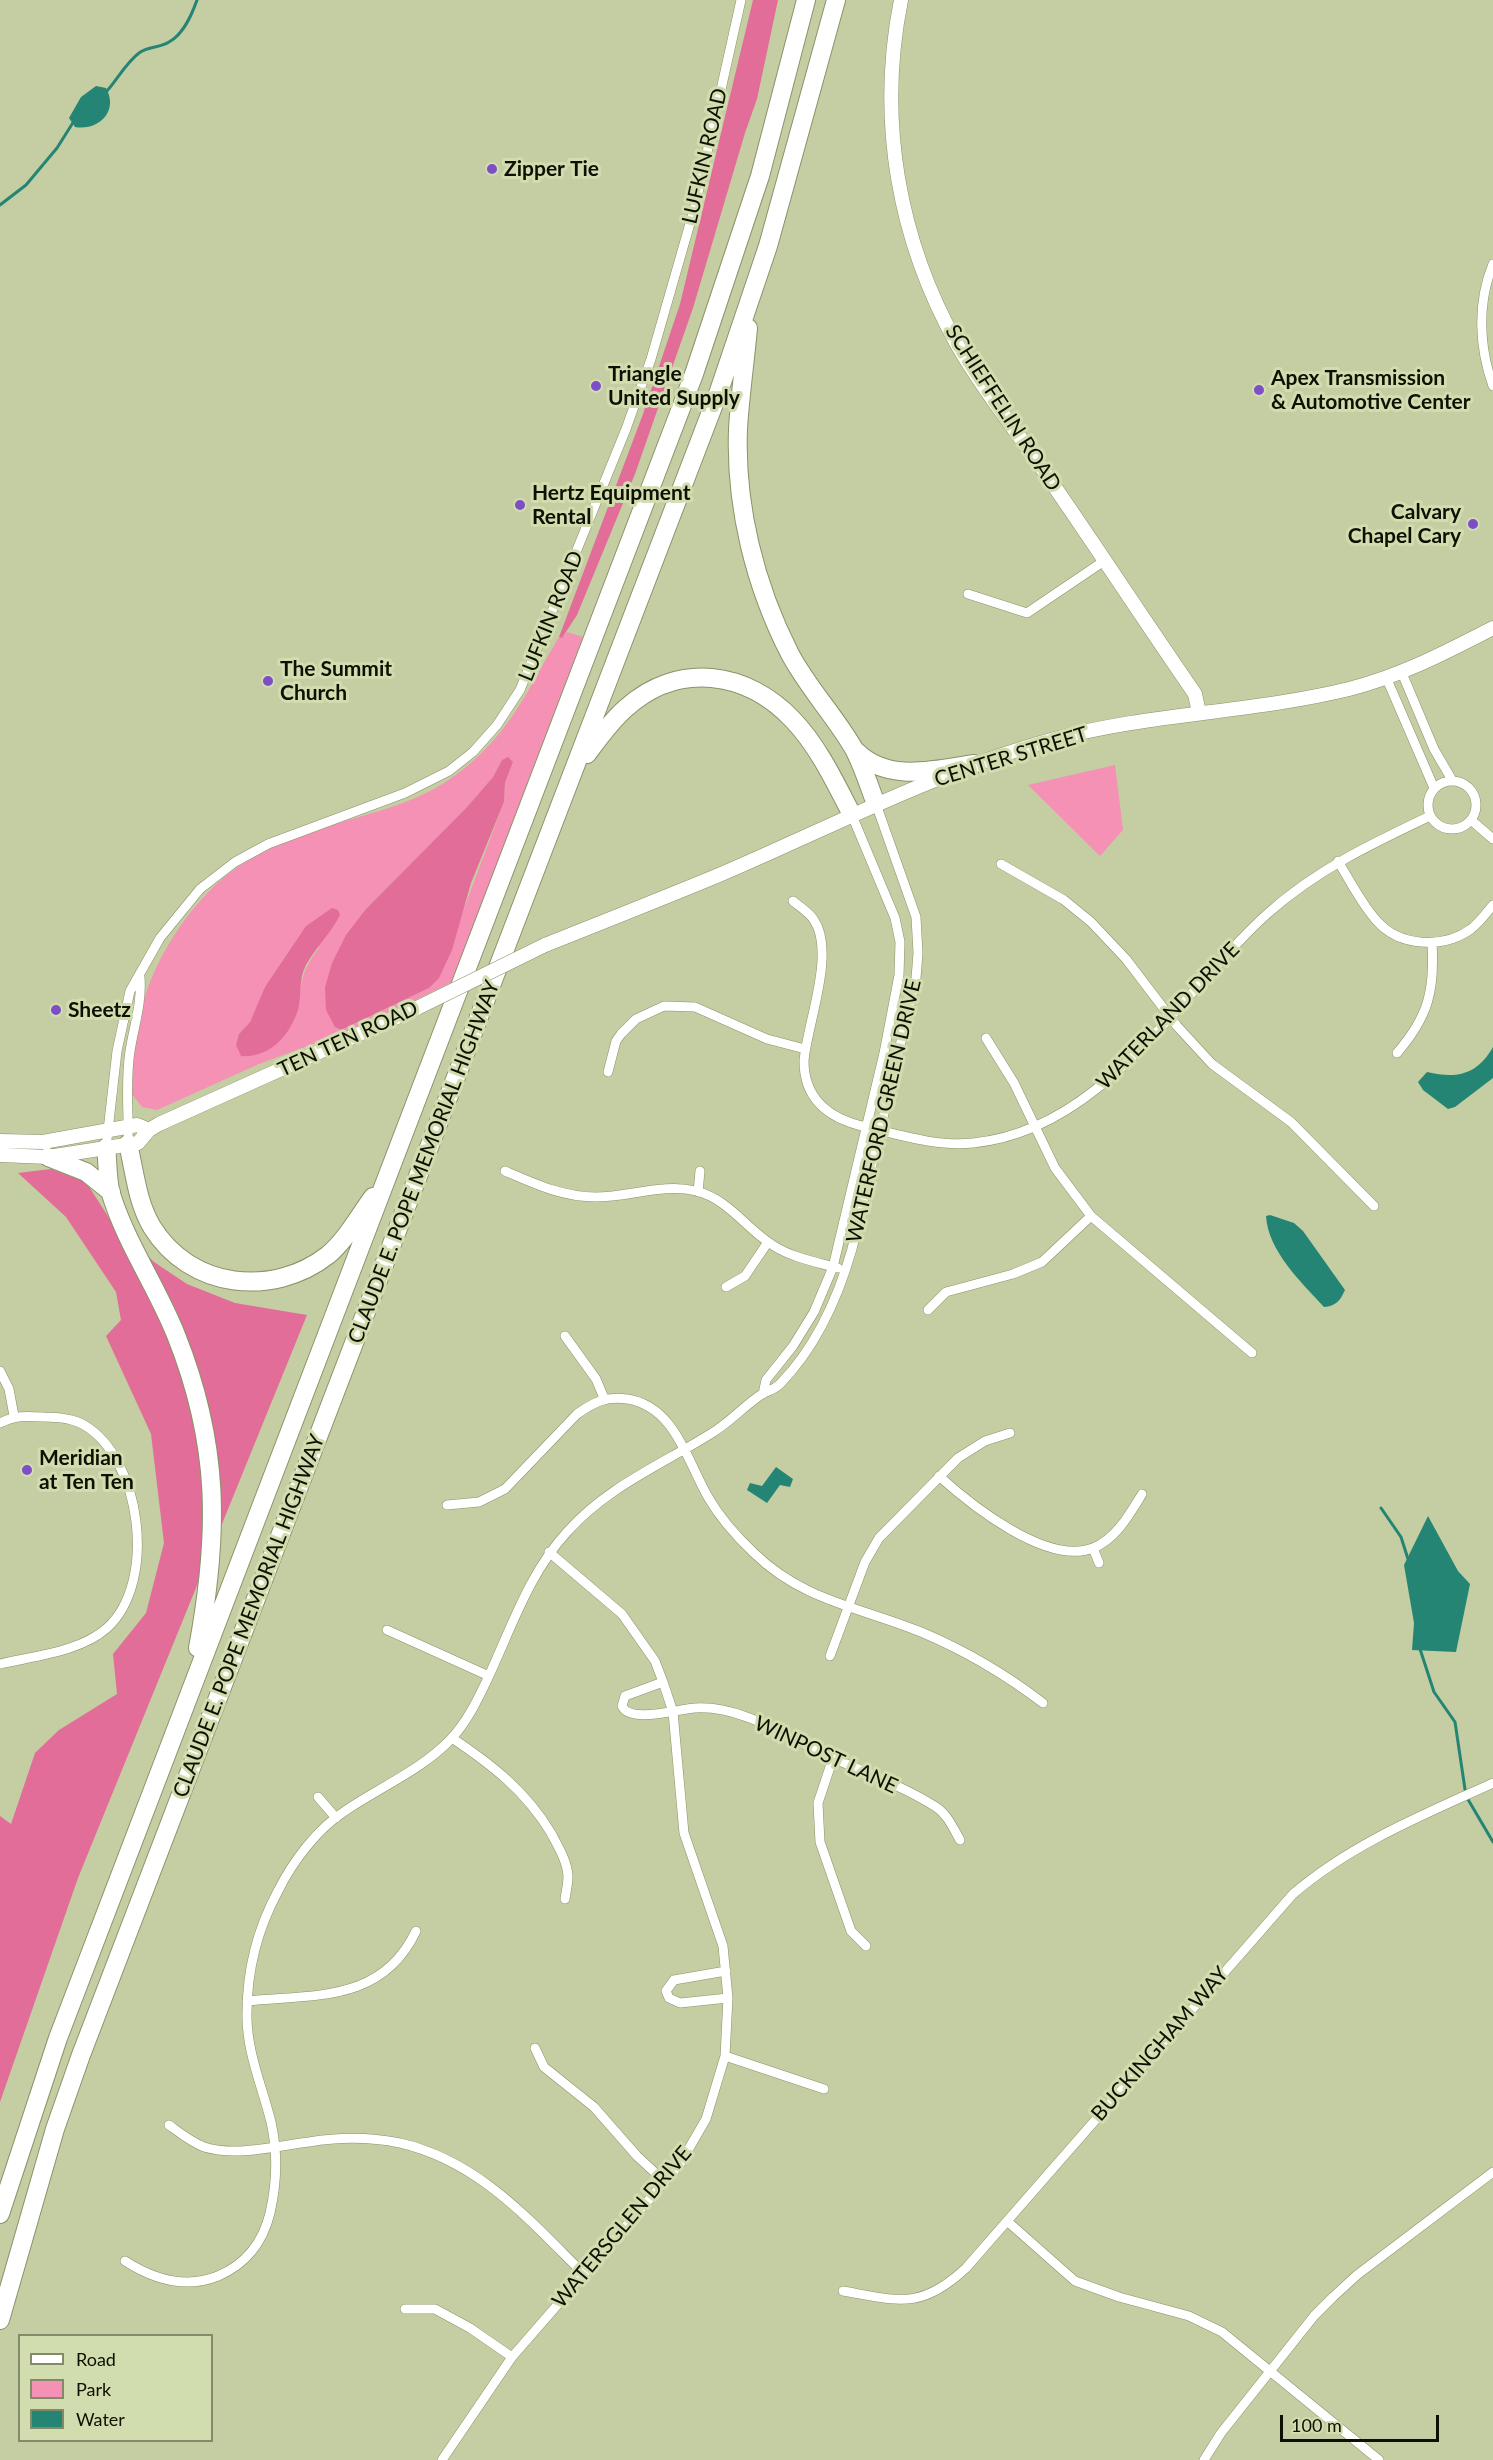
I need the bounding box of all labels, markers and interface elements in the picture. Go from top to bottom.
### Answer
street label: LUFKIN ROAD [677,86,733,226]
place label: Zipper Tie [504,156,599,182]
marker: Zipper Tie [485,162,499,176]
street label: SCHIEFFELIN ROAD [940,320,1066,496]
place label: Triangle United Supply [608,361,740,411]
place label: Apex Transmission & Automotive Center [1271,365,1471,415]
marker: Triangle United Supply [589,379,603,393]
marker: Apex Transmission & Automotive Center [1252,383,1266,397]
place label: Hertz Equipment Rental [532,480,690,530]
marker: Hertz Equipment Rental [513,498,527,512]
place label: Calvary Chapel Cary [1348,499,1461,549]
marker: Calvary Chapel Cary [1466,517,1480,531]
street label: LUFKIN ROAD [513,547,589,685]
place label: The Summit Church [280,656,392,706]
marker: The Summit Church [261,674,275,688]
street label: CENTER STREET [931,722,1091,792]
street label: WATERLAND DRIVE [1091,937,1245,1095]
street label: CLAUDE E. POPE MEMORIAL HIGHWAY [343,977,505,1347]
street label: WATERFORD GREEN DRIVE [841,977,927,1245]
street label: TEN TEN ROAD [274,996,422,1082]
place label: Sheetz [68,997,131,1023]
marker: Sheetz [49,1003,63,1017]
street label: CLAUDE E. POPE MEMORIAL HIGHWAY [168,1431,330,1801]
place label: Meridian at Ten Ten [39,1445,134,1495]
marker: Meridian at Ten Ten [20,1463,34,1477]
street label: WINPOST LANE [750,1711,902,1799]
street label: BUCKINGHAM WAY [1086,1962,1234,2126]
street label: WATERSGLEN DRIVE [547,2141,697,2313]
legend [18,2334,213,2442]
text: Road [76,2348,116,2370]
text: Park [76,2378,111,2400]
scale bar [1283,2403,1442,2441]
text: Water [76,2408,125,2430]
text: 100 m [1291,2414,1342,2436]

